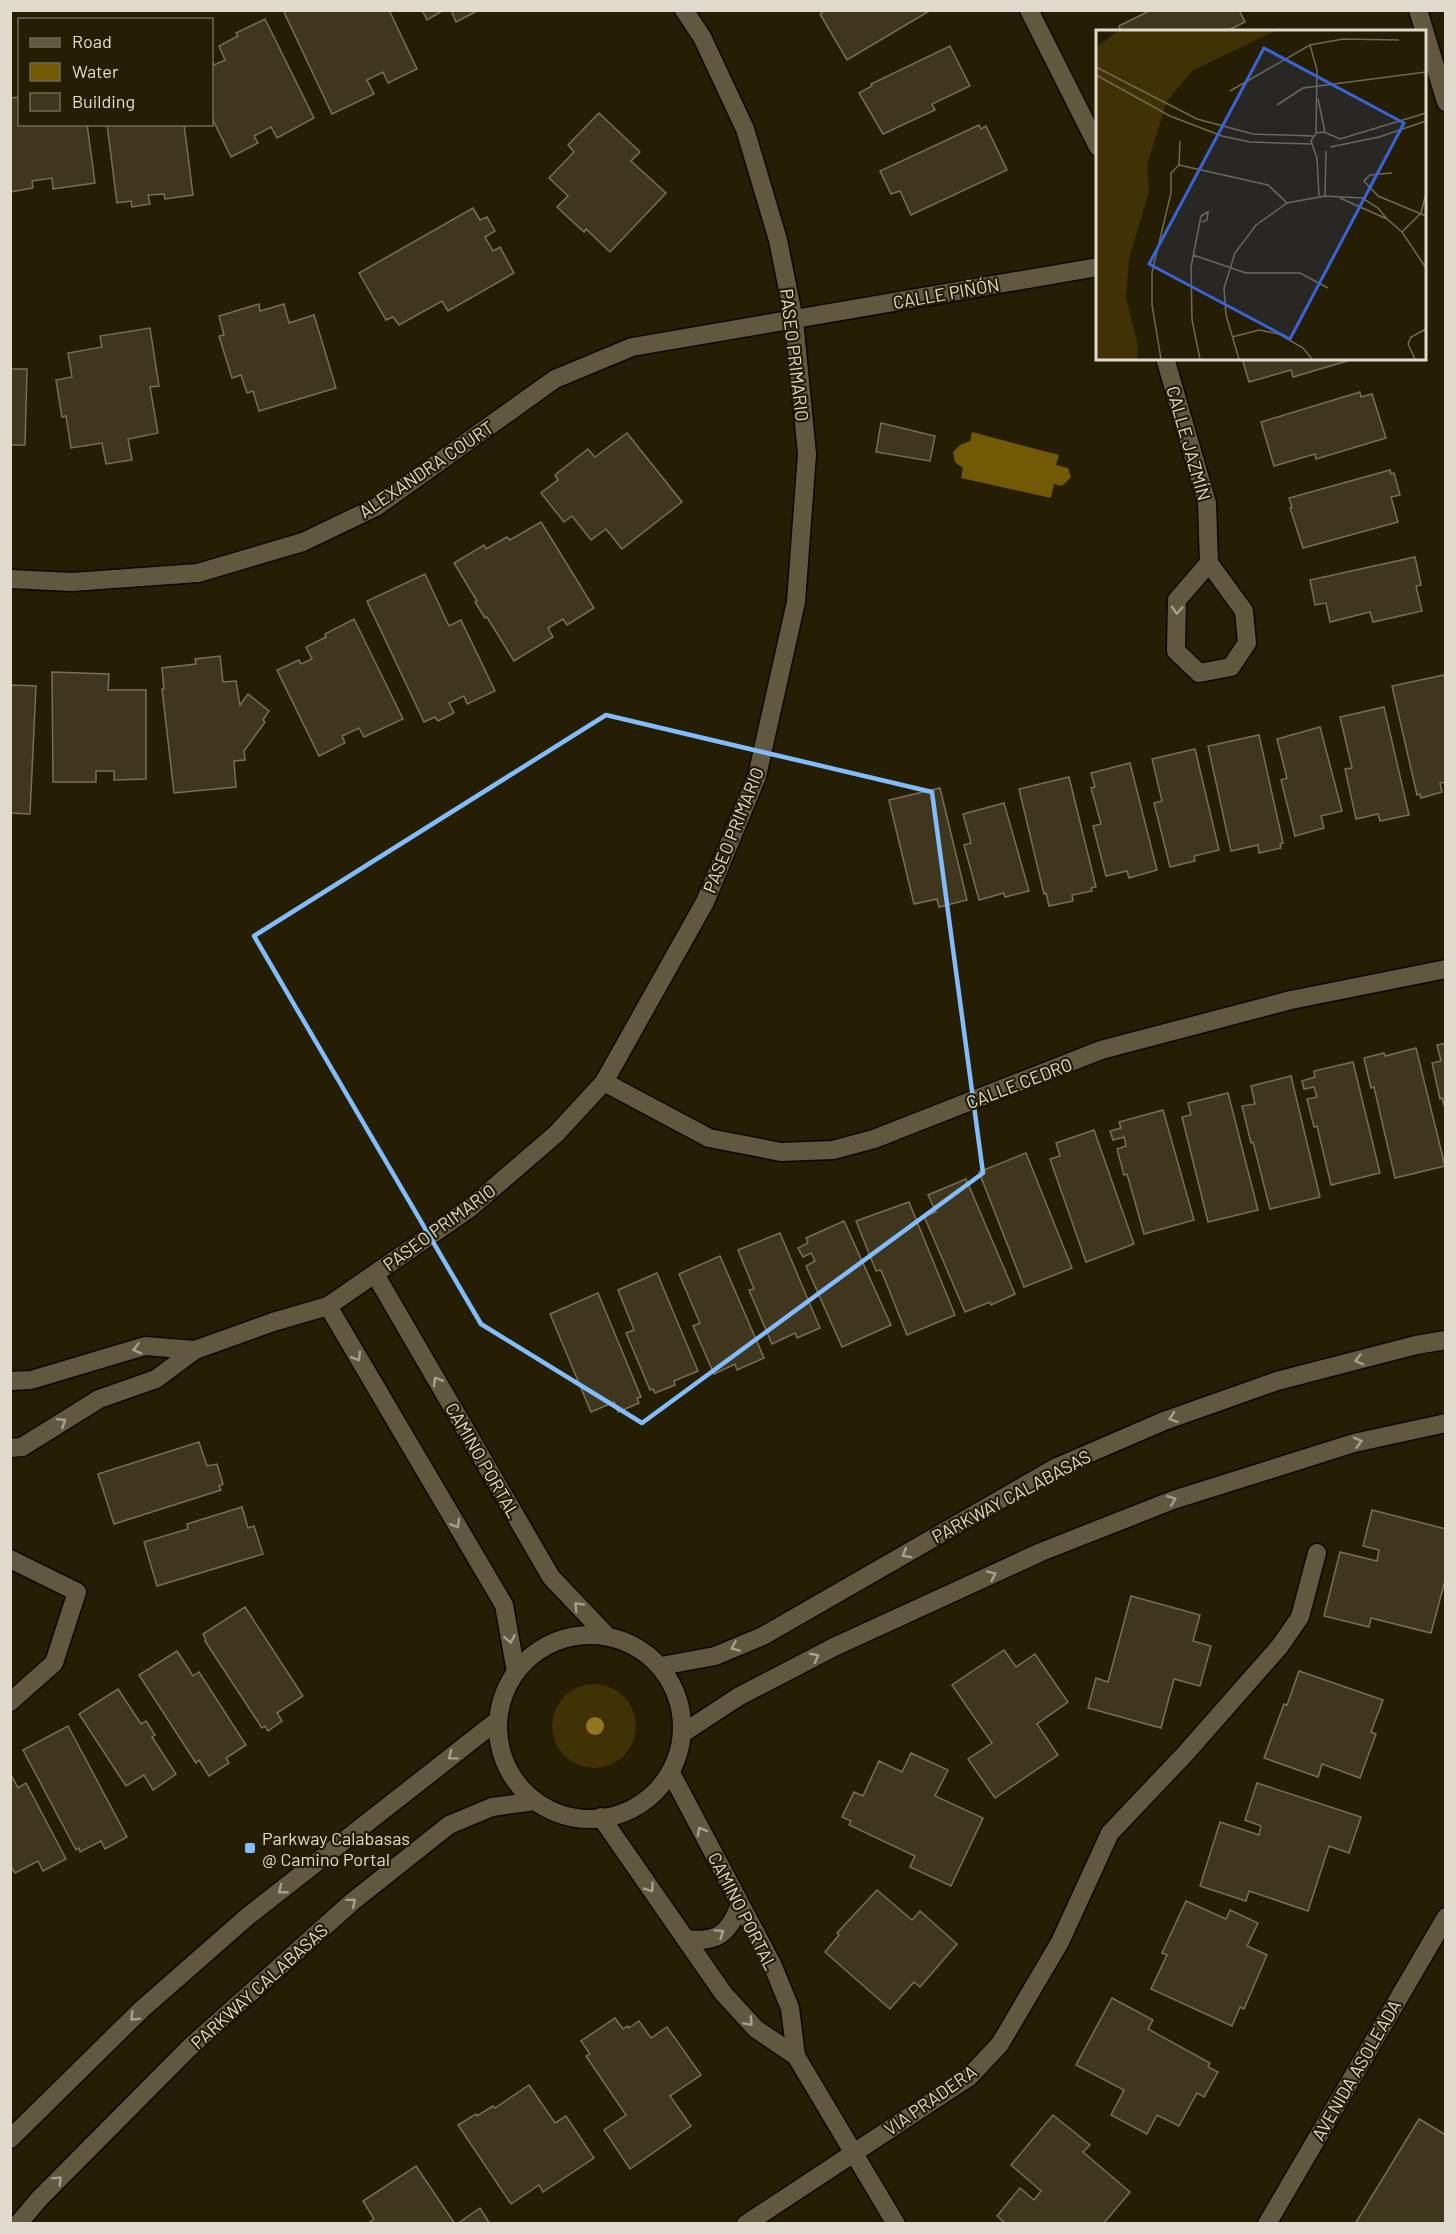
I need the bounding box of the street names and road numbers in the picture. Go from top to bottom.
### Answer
street label: CALLE PIÑÓN [891,273,1001,313]
street label: PASEO PRIMARIO [776,287,814,423]
street label: CALLE JAZMÍN [1162,383,1216,503]
street label: ALEXANDRA COURT [354,416,498,522]
street label: PASEO PRIMARIO [698,764,768,896]
street label: CALLE CEDRO [963,1053,1075,1113]
street label: PASEO PRIMARIO [378,1179,500,1275]
street label: CAMINO PORTAL [441,1398,525,1522]
street label: PARKWAY CALABASAS [928,1445,1094,1547]
street label: CAMINO PORTAL [704,1848,782,1974]
street label: PARKWAY CALABASAS [186,1919,332,2053]
street label: AVENIDA ASOLEADA [1307,1996,1405,2144]
street label: VIA PRADERA [880,2060,980,2140]

